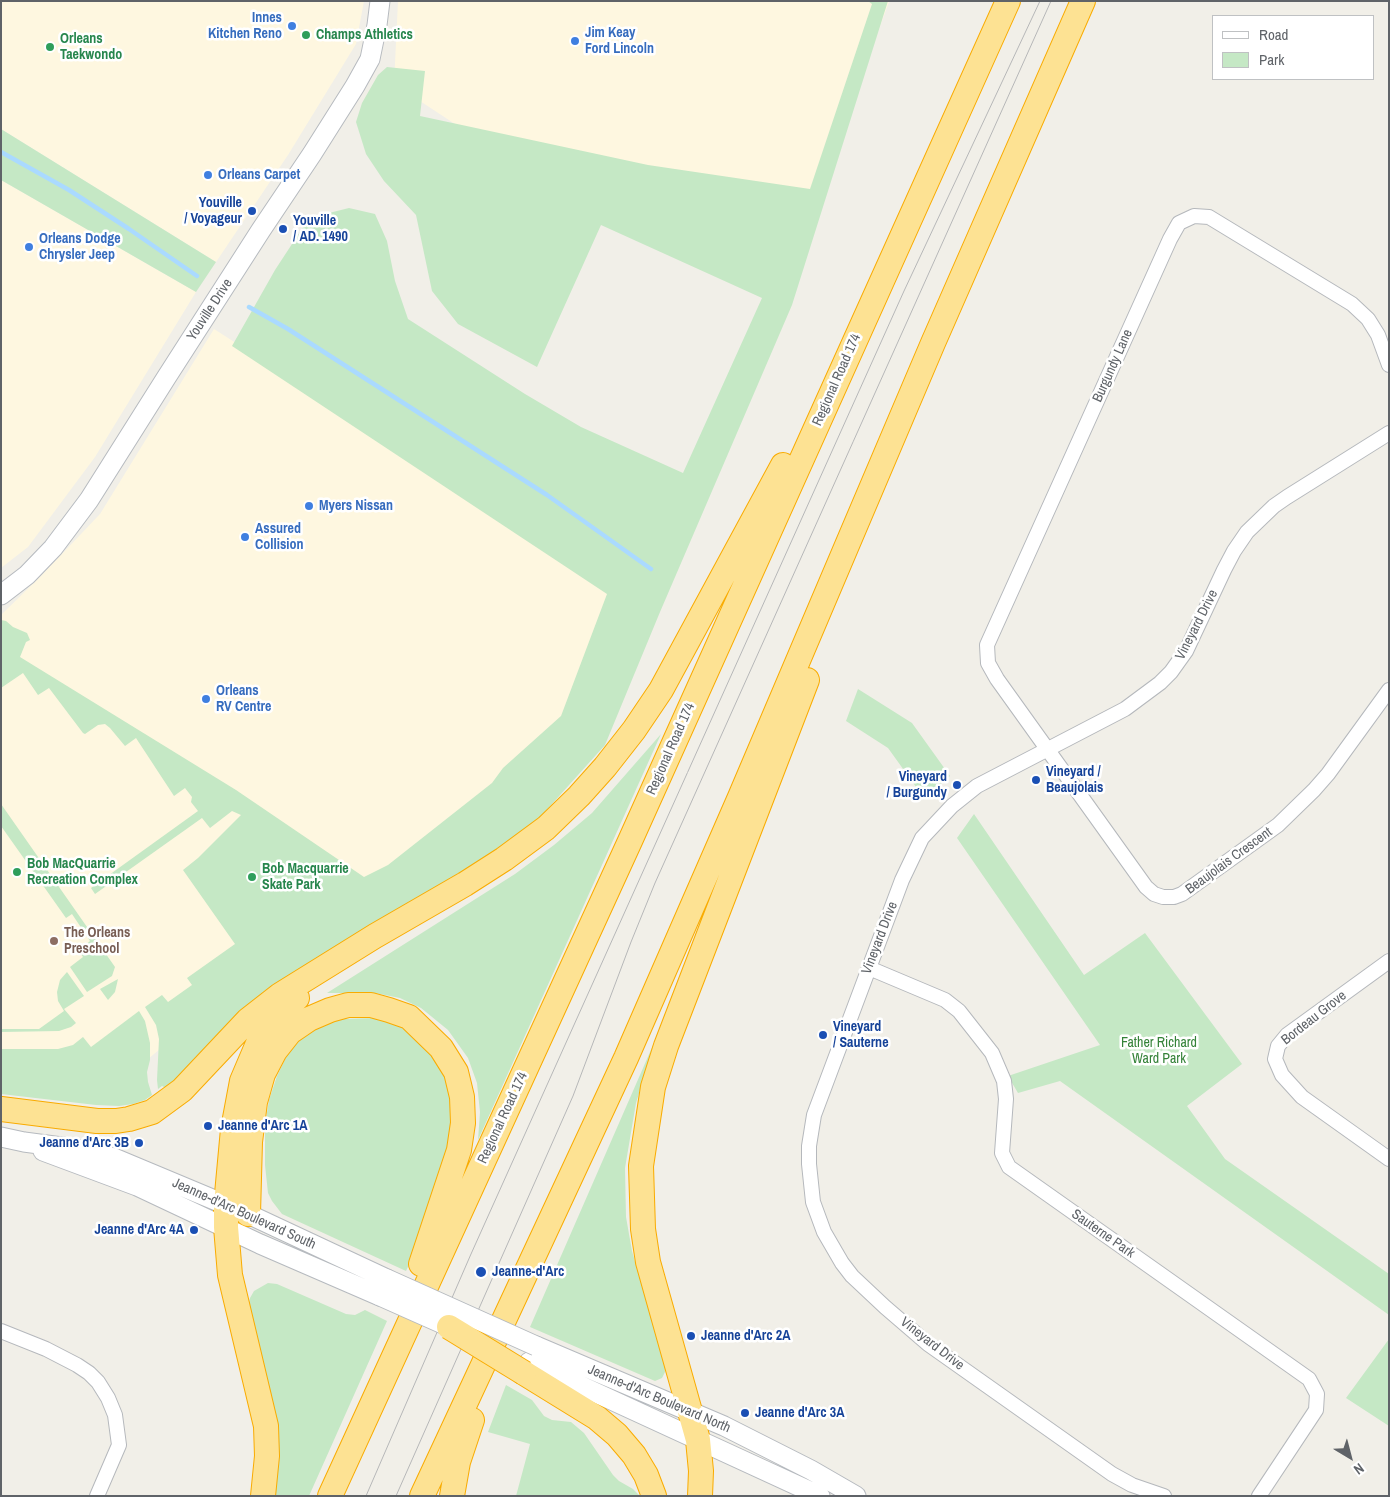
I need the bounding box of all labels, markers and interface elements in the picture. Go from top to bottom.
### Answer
place label: Innes Kitchen Reno [208,10,282,42]
legend [1212,15,1375,80]
marker: Innes Kitchen Reno [286,20,298,32]
text: Road [1259,24,1288,45]
place label: Jim Keay Ford Lincoln [585,25,654,58]
place label: Champs Athletics [316,27,413,43]
marker: Champs Athletics [300,29,312,41]
place label: Orleans Taekwondo [60,31,122,64]
marker: Jim Keay Ford Lincoln [569,35,581,47]
marker: Orleans Taekwondo [44,41,56,53]
text: Park [1259,49,1284,70]
place label: Orleans Carpet [218,167,300,183]
marker: Orleans Carpet [202,169,214,181]
place label: Youville / Voyageur [184,195,242,228]
marker: Youville / Voyageur [246,205,258,217]
place label: Youville / AD. 1490 [293,213,348,246]
marker: Youville / AD. 1490 [277,223,289,235]
place label: Orleans Dodge Chrysler Jeep [39,231,121,264]
marker: Orleans Dodge Chrysler Jeep [23,241,35,253]
street label: Youville Drive [184,276,236,344]
street label: Burgundy Lane [1089,327,1137,405]
street label: Regional Road 174 [809,331,865,429]
place label: Myers Nissan [319,498,393,514]
marker: Myers Nissan [303,500,315,512]
place label: Assured Collision [255,521,303,554]
marker: Assured Collision [239,531,251,543]
street label: Vineyard Drive [1172,587,1222,663]
place label: Orleans RV Centre [216,683,271,716]
marker: Orleans RV Centre [200,693,212,705]
street label: Regional Road 174 [643,700,699,798]
place label: Vineyard / Beaujolais [1046,764,1103,796]
place label: Vineyard / Burgundy [886,769,947,802]
marker: Vineyard / Beaujolais [1030,774,1042,786]
marker: Vineyard / Burgundy [951,779,963,791]
street label: Beaujolais Crescent [1183,824,1275,898]
place label: Bob MacQuarrie Recreation Complex [27,856,138,889]
place label: Bob Macquarrie Skate Park [262,861,349,894]
marker: Bob MacQuarrie Recreation Complex [11,866,23,878]
marker: Bob Macquarrie Skate Park [246,871,258,883]
street label: Vineyard Drive [858,899,902,977]
place label: The Orleans Preschool [64,925,130,958]
marker: The Orleans Preschool [48,935,60,947]
street label: Bordeau Grove [1278,987,1350,1049]
place label: Vineyard / Sauterne [833,1019,889,1052]
marker: Vineyard / Sauterne [817,1029,829,1041]
park label: Father Richard Ward Park [1121,1035,1197,1068]
street label: Regional Road 174 [474,1070,532,1166]
place label: Jeanne d'Arc 1A [218,1118,308,1134]
marker: Jeanne d'Arc 1A [202,1120,214,1132]
place label: Jeanne d'Arc 3B [39,1135,129,1151]
marker: Jeanne d'Arc 3B [133,1137,145,1149]
street label: Jeanne-d'Arc Boulevard South [170,1175,318,1253]
street label: Sauterne Park [1068,1206,1138,1262]
place label: Jeanne d'Arc 4A [94,1222,184,1238]
marker: Jeanne d'Arc 4A [188,1224,200,1236]
place label: Jeanne-d'Arc [492,1264,564,1280]
marker: Jeanne-d'Arc [474,1265,488,1279]
street label: Vineyard Drive [897,1314,967,1374]
place label: Jeanne d'Arc 2A [701,1328,791,1344]
marker: Jeanne d'Arc 2A [685,1330,697,1342]
street label: Jeanne-d'Arc Boulevard North [585,1361,733,1437]
place label: Jeanne d'Arc 3A [755,1405,845,1421]
marker: Jeanne d'Arc 3A [739,1407,751,1419]
north arrow [1325,1432,1375,1482]
text: N [1350,1459,1368,1479]

